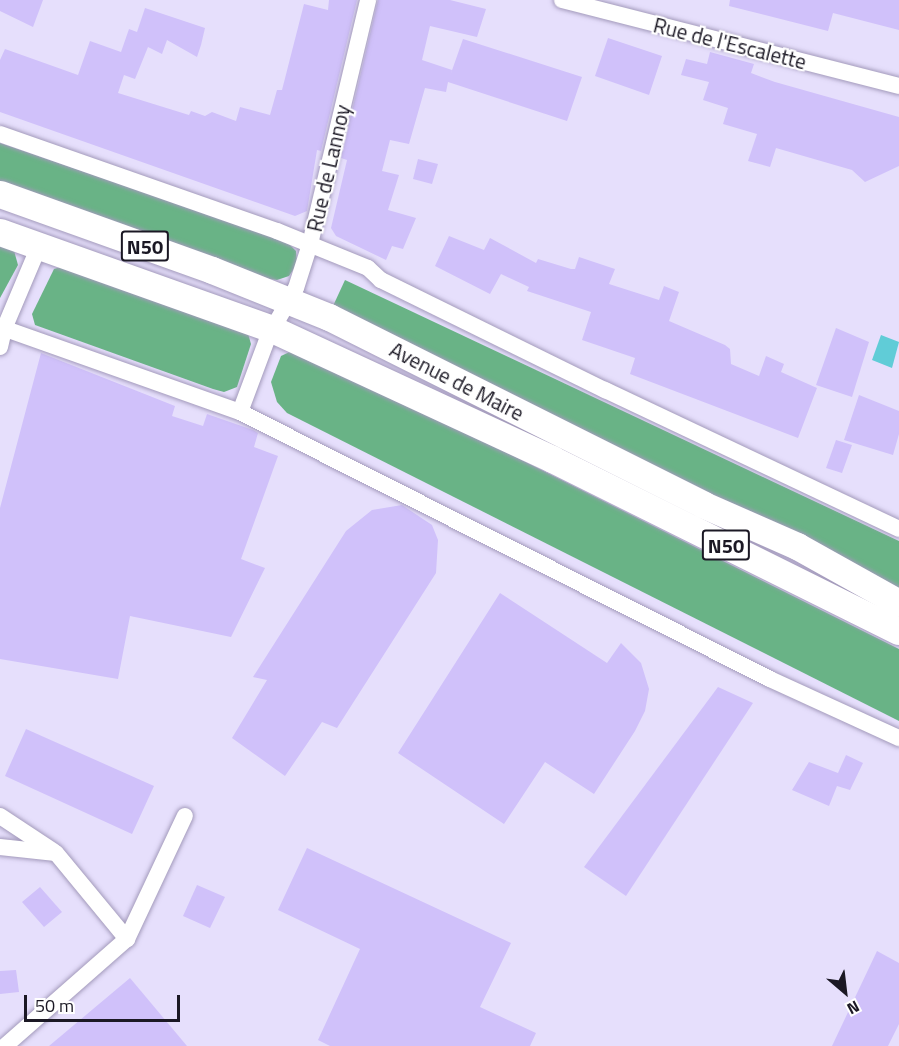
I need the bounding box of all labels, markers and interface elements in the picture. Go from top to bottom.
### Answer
street label: Rue de l'Escalette [651,12,809,74]
street label: Rue de Lannoy [301,102,355,234]
road number: N50 [120,229,170,263]
street label: Avenue de Maire [386,336,528,426]
road number: N50 [700,528,752,562]
north arrow [815,962,875,1022]
scale bar [27,983,183,1021]
text: 50 m [35,992,74,1019]
text: N [843,995,864,1021]

